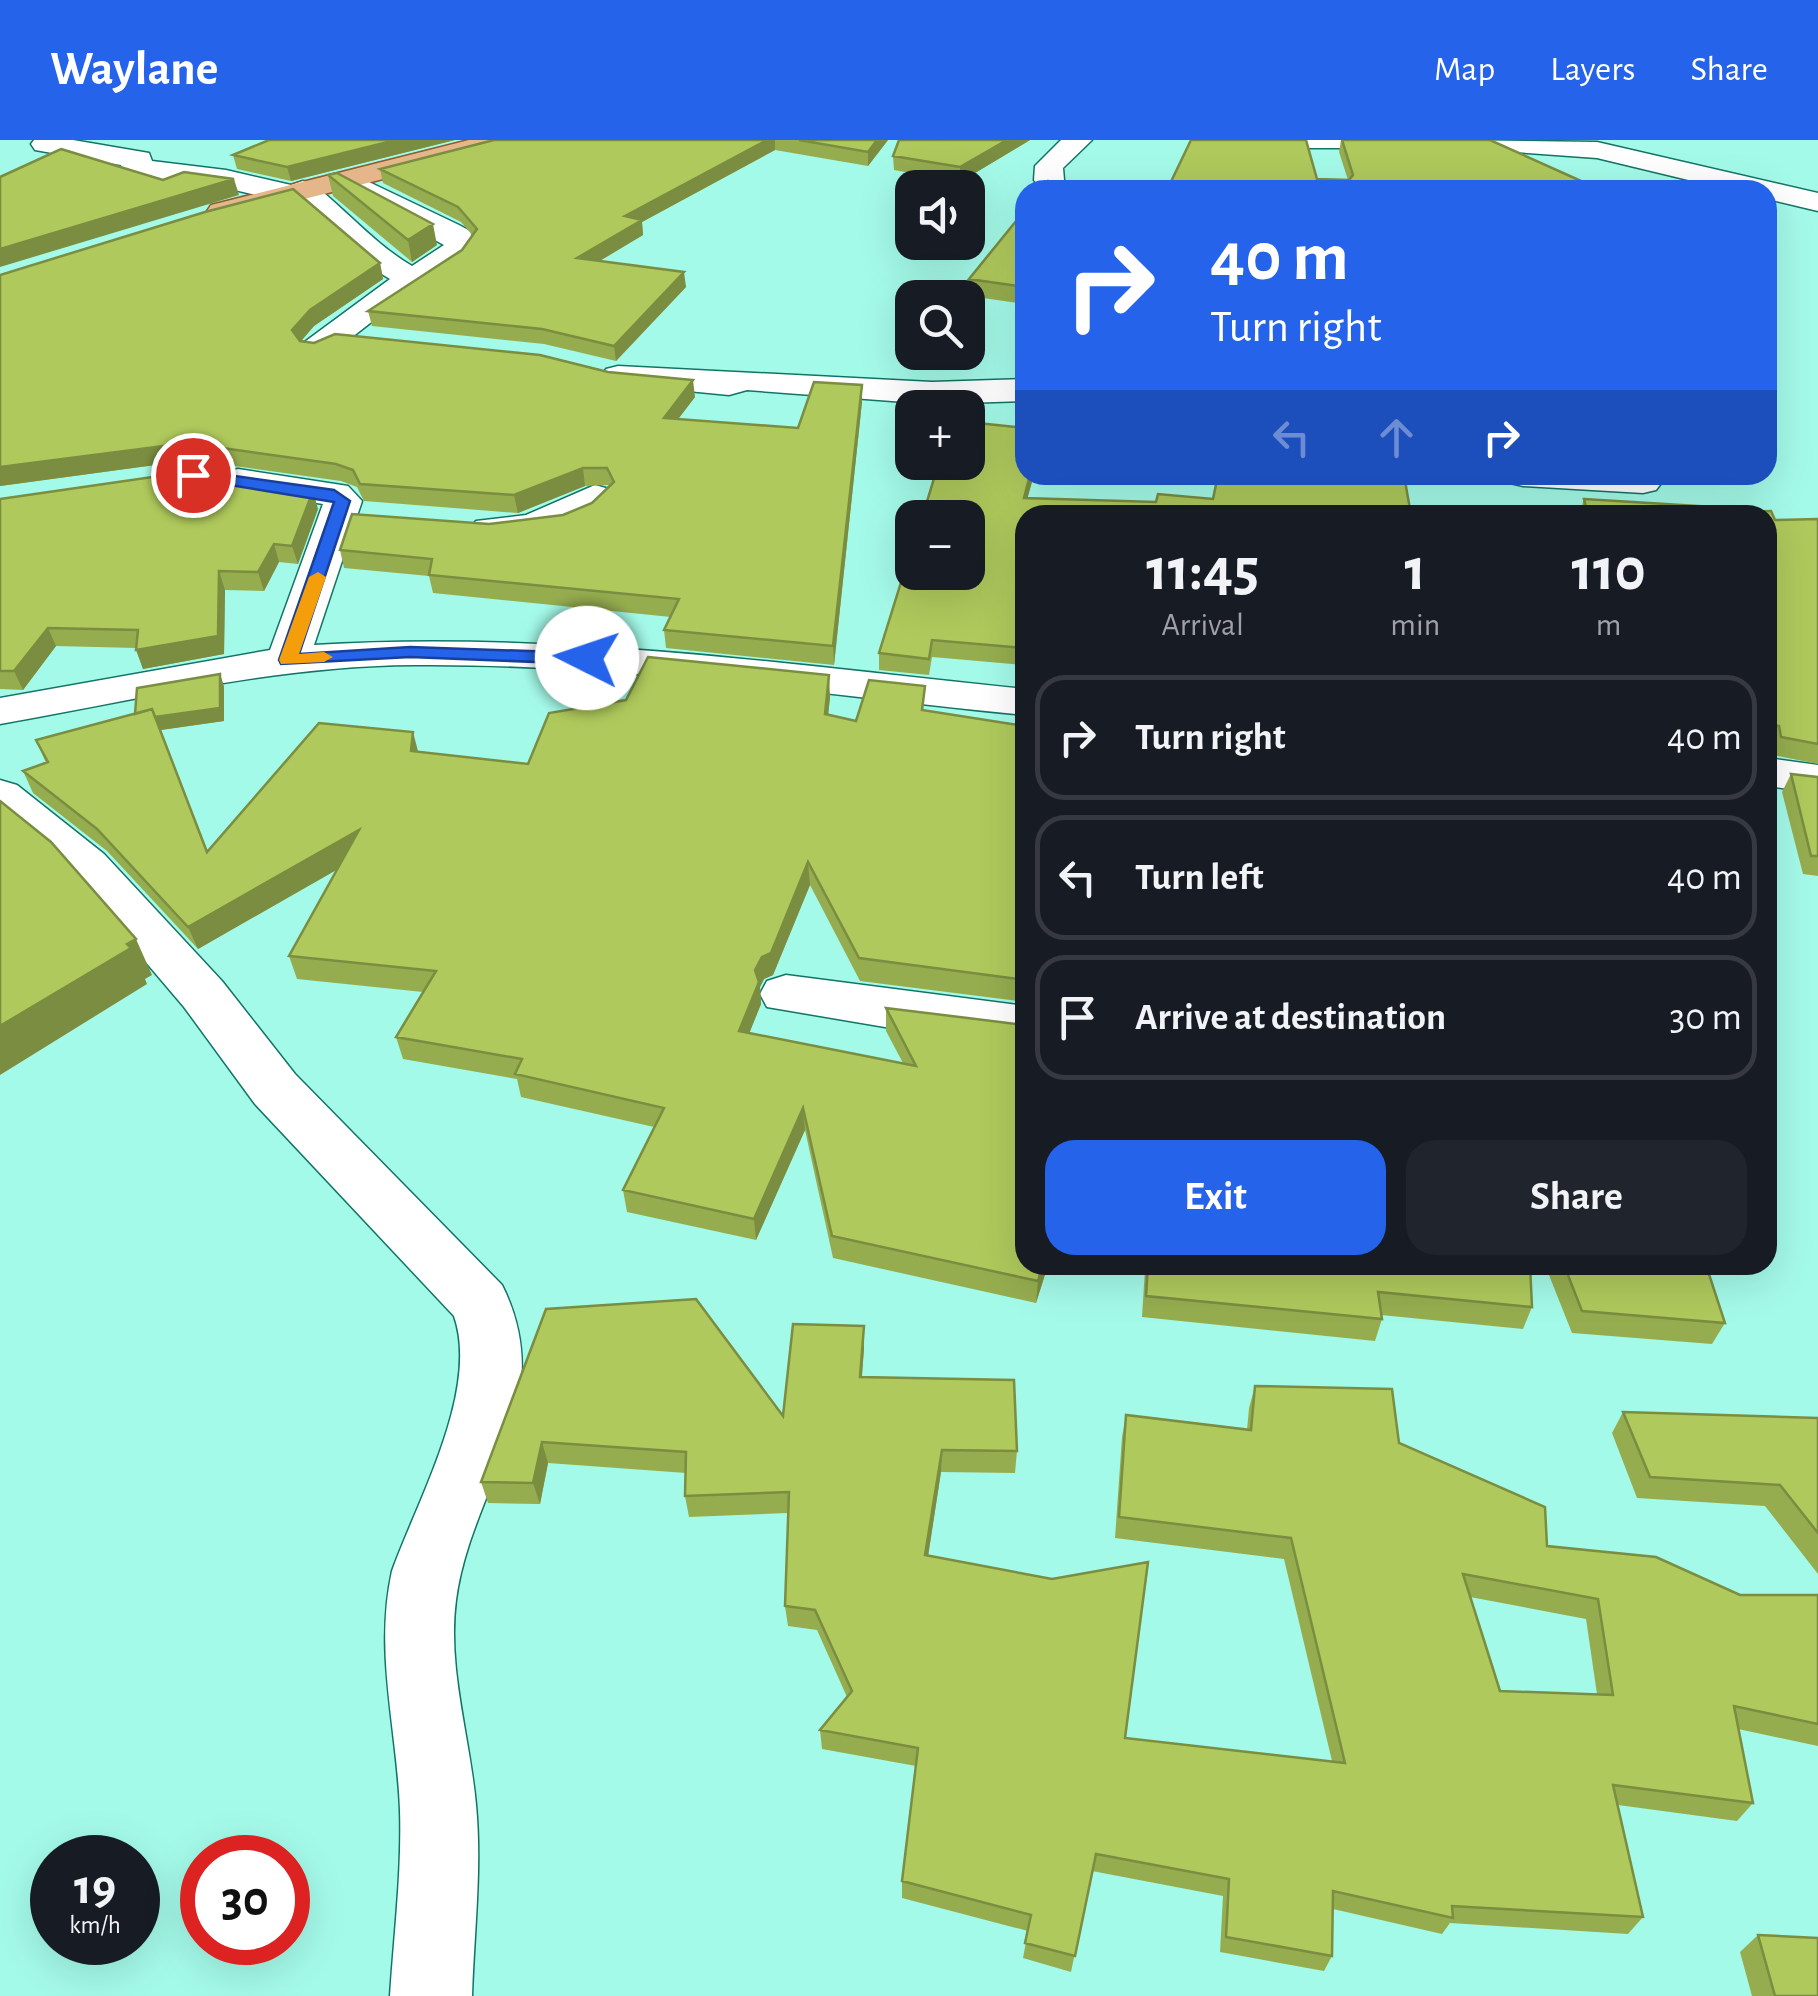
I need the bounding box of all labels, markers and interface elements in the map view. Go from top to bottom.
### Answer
text: Waylane [50,46,218,94]
text: Map [1434,52,1495,87]
text: Layers [1550,52,1635,87]
text: Share [1690,52,1768,87]
map controls [895,170,985,590]
button: sound [895,170,985,260]
icon: right [1045,220,1175,350]
text: 40 m [1210,223,1349,293]
button: search [895,280,985,370]
text: Turn right [1210,305,1382,350]
button: + [895,390,985,480]
icon: left [1264,410,1319,465]
icon: ahead [1369,410,1424,465]
icon: right [1474,410,1529,465]
pin [151,433,236,518]
icon: arrive [166,448,221,503]
button: − [895,500,985,590]
text: 11:45 [1146,541,1259,601]
text: 1 [1404,541,1426,601]
text: 110 [1571,541,1646,601]
position arrow [535,606,639,710]
text: Arrival [1162,609,1244,641]
text: min [1390,609,1440,641]
text: m [1596,609,1621,641]
icon: right [1050,710,1105,765]
text: Turn right [1135,719,1285,757]
text: 40 m [1667,719,1742,757]
icon: left [1050,850,1105,905]
text: Turn left [1135,859,1263,897]
text: 40 m [1667,859,1742,897]
icon: arrive [1050,990,1105,1045]
text: Arrive at destination [1135,999,1446,1037]
text: 30 m [1670,999,1742,1037]
button: Exit [1045,1140,1386,1255]
button: Share [1406,1140,1747,1255]
speed limit sign: 30 [180,1835,310,1965]
text: 19 [74,1863,116,1913]
text: km/h [69,1913,121,1938]

